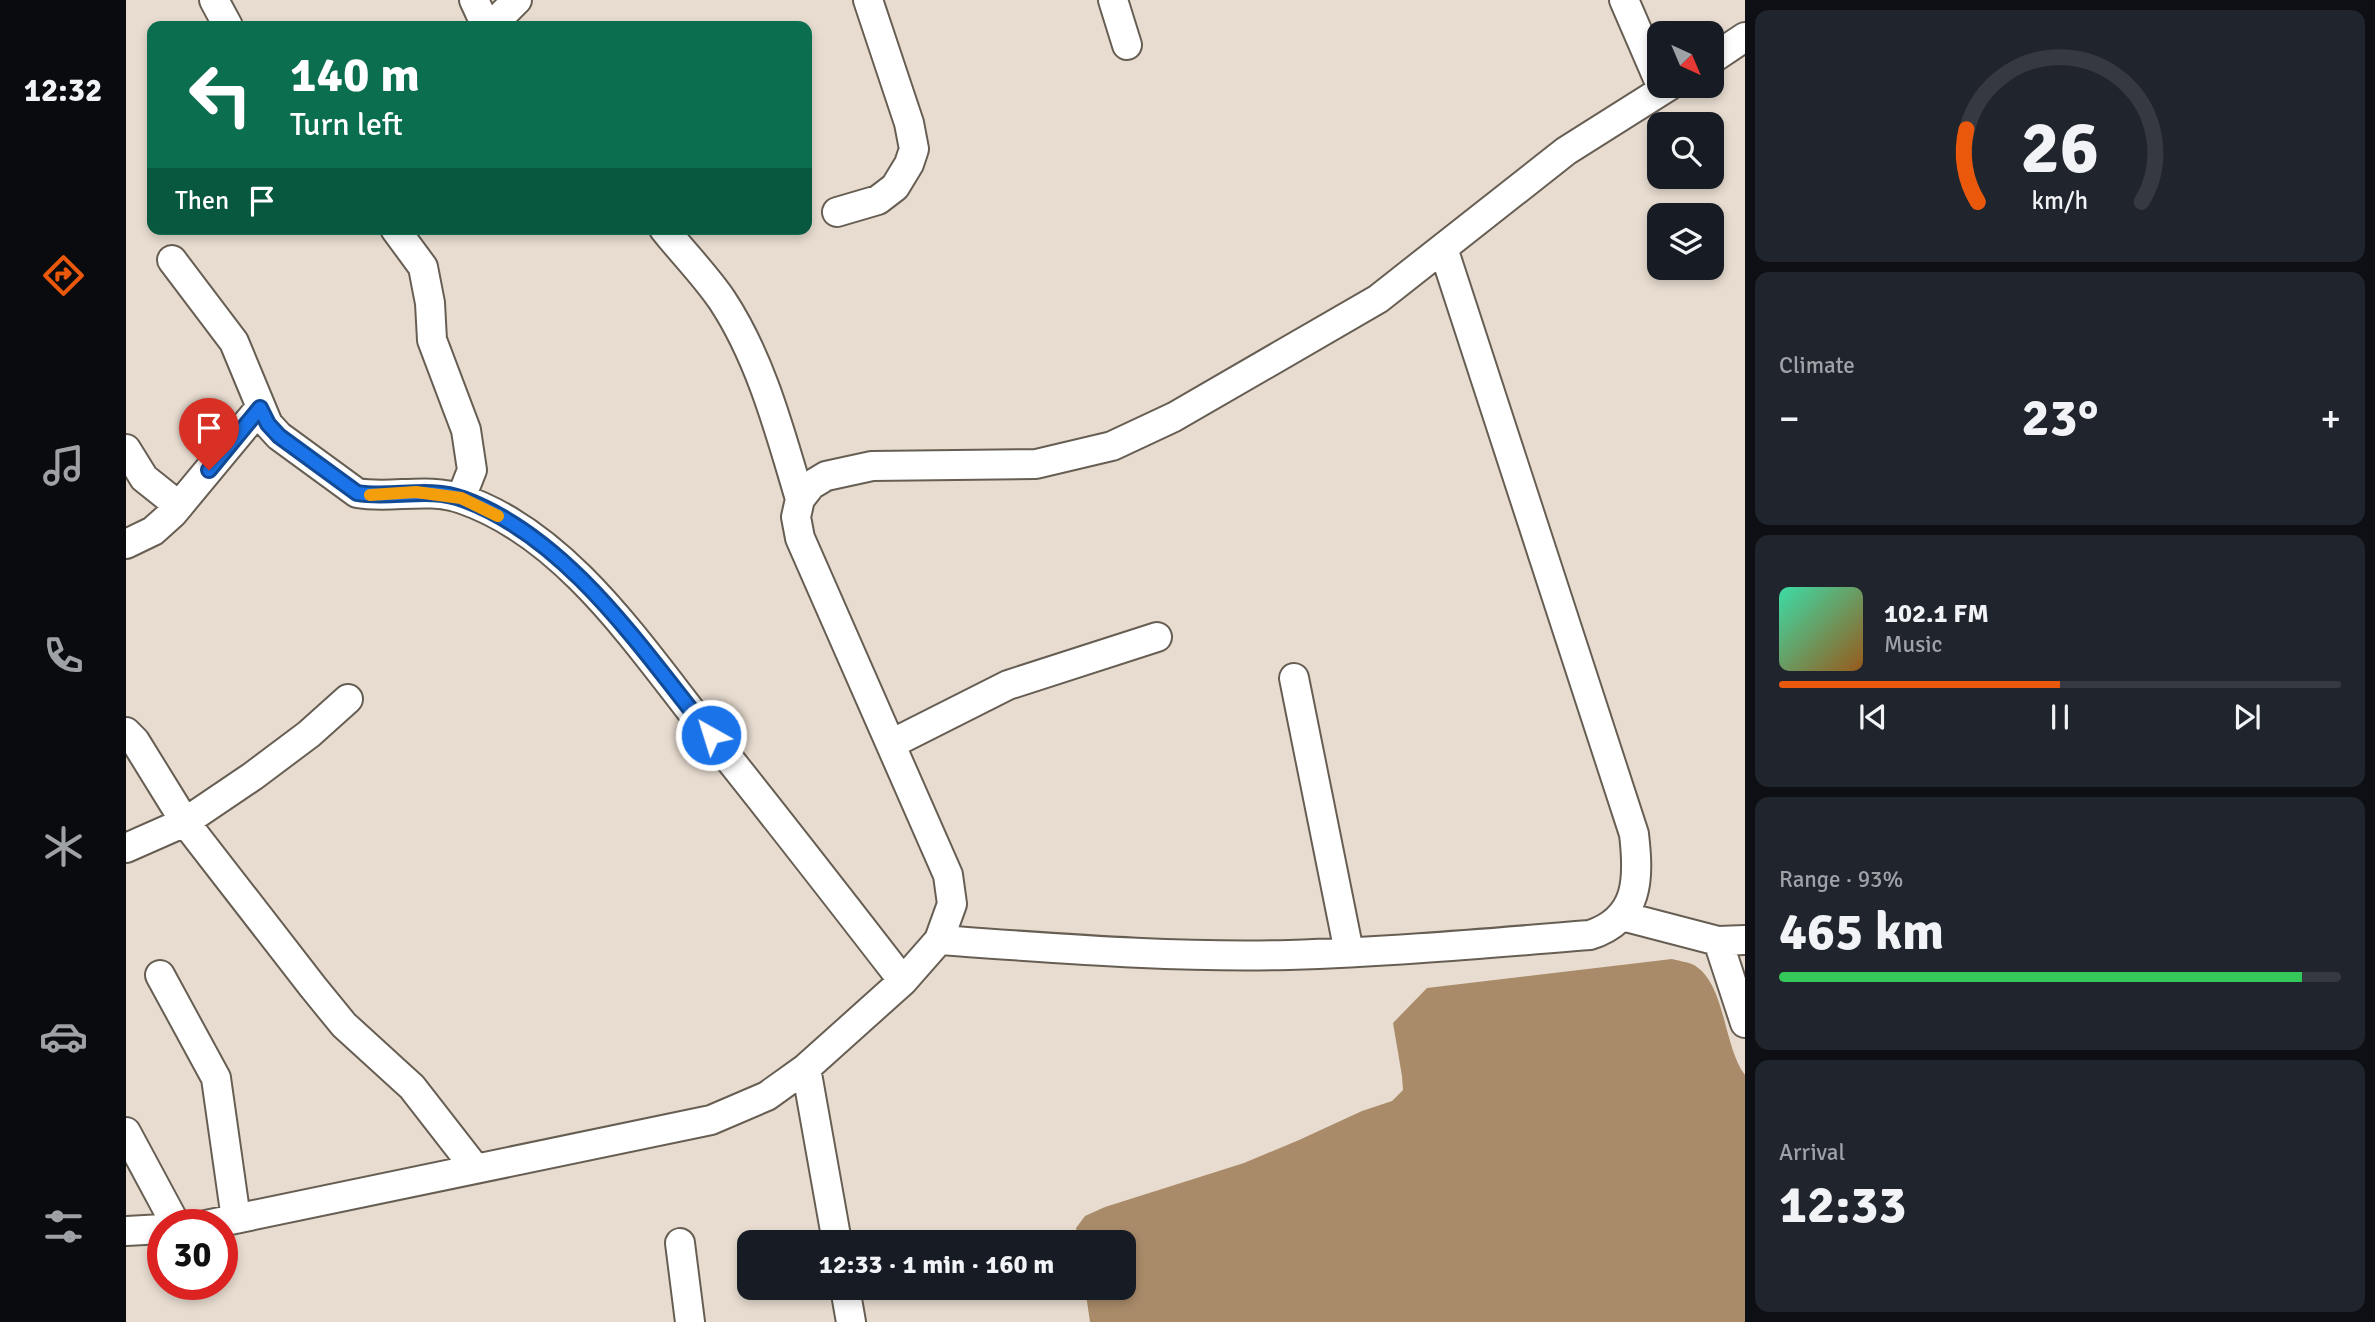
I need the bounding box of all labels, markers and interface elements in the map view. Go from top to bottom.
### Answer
north arrow [1647,21,1724,98]
map controls [1647,21,1724,280]
text: 140 m [290,45,420,105]
icon: left [175,49,266,140]
text: 12:32 [24,71,102,110]
text: Turn left [290,105,403,144]
text: 26 [2021,105,2099,194]
button: search [1647,112,1724,189]
icon: arrive [243,182,281,220]
text: Then [175,185,229,217]
text: km/h [2032,185,2088,216]
button: layers [1647,203,1724,280]
icon: directions [39,251,88,300]
text: Climate [1779,351,1855,380]
text: 23° [2022,386,2098,450]
text: − [1779,395,1800,442]
text: + [2320,395,2341,442]
pin [179,398,239,470]
icon: arrive [190,409,228,447]
icon: music [39,441,88,490]
text: 102.1 FM [1884,598,1989,630]
text: Music [1884,630,1942,659]
icon: phone [39,631,88,680]
position arrow [674,698,748,772]
icon: previous [1854,698,1892,736]
icon: pause [2041,698,2079,736]
icon: next [2228,698,2266,736]
icon: climate [39,822,88,871]
text: Range · 93% [1779,865,1903,894]
text: 465 km [1779,900,1944,964]
icon: car [39,1012,88,1061]
text: Arrival [1779,1138,1845,1167]
text: 12:33 [1779,1173,1907,1237]
icon: filters [39,1202,88,1251]
speed limit sign: 30 [147,1209,238,1300]
text: 12:33 · 1 min · 160 m [819,1249,1054,1281]

